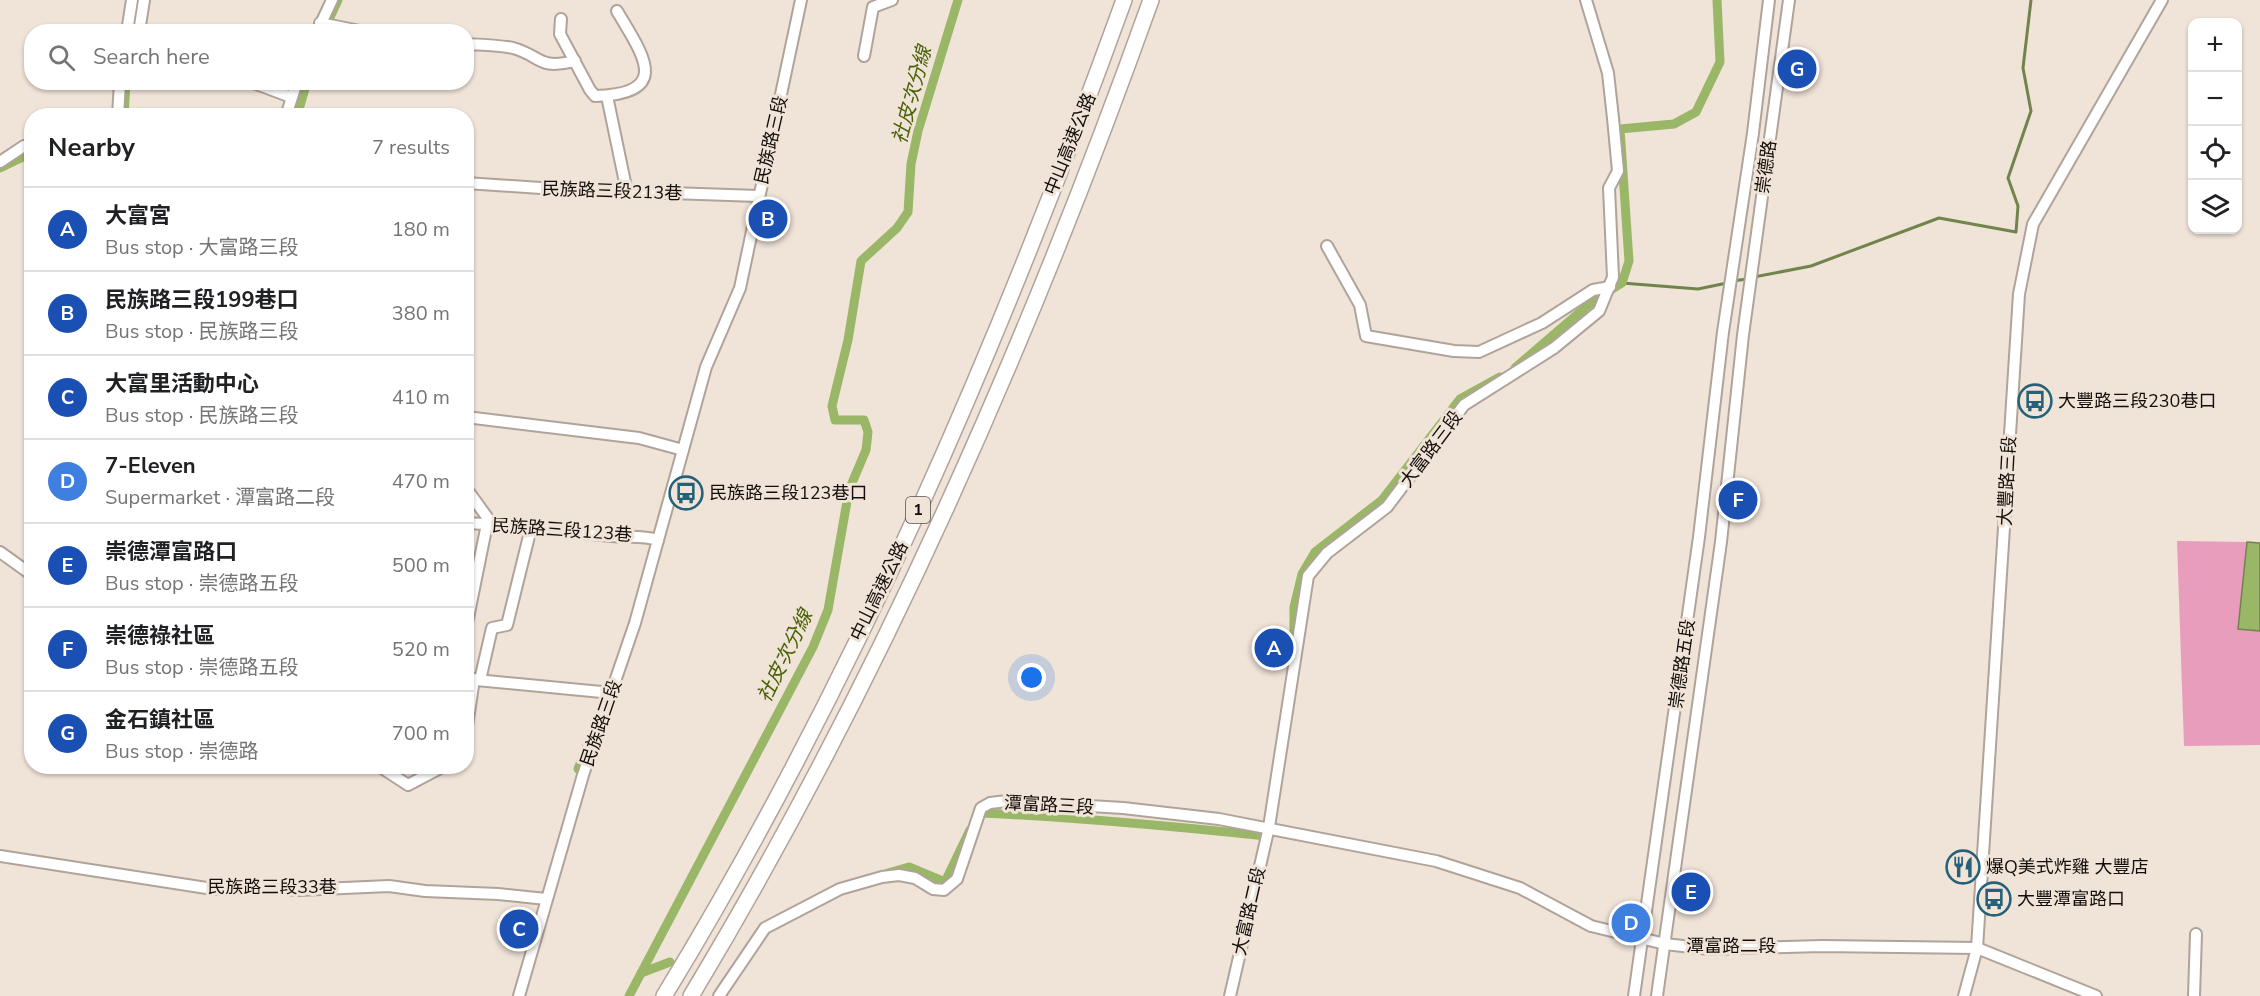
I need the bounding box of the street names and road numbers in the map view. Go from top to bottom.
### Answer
street label: 中山高速公路 [1039,89,1101,199]
street label: 民族路三段 [749,93,793,187]
street label: 崇德路 [1750,139,1782,195]
street label: 民族路三段213巷 [541,177,683,205]
street label: 大富路三段 [1394,406,1468,492]
street label: 大豐路三段 [1993,435,2021,527]
road number: 1 [906,497,930,523]
street label: 民族路三段123巷 [491,513,633,547]
street label: 中山高速公路 [845,537,913,645]
street label: 崇德路五段 [1664,618,1700,710]
street label: 民族路三段 [575,677,627,769]
street label: 潭富路三段 [1003,791,1095,819]
street label: 大富路二段 [1227,864,1271,958]
street label: 民族路三段33巷 [207,875,337,899]
street label: 潭富路二段 [1686,934,1776,958]

